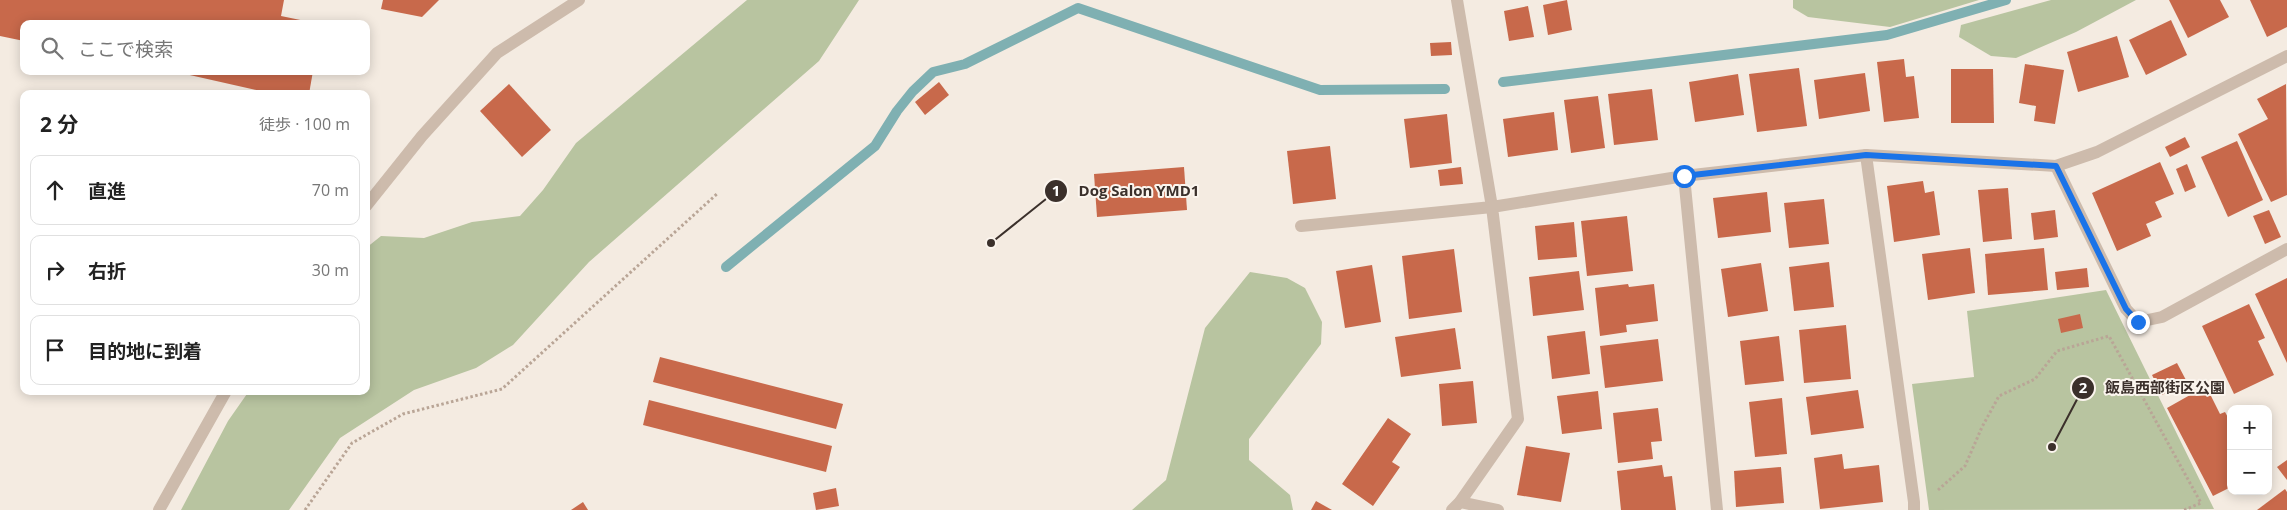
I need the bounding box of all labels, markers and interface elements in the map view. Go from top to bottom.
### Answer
search box [20,20,370,75]
icon: search [38,34,66,62]
text: ここで検索 [78,36,173,62]
text: 2 分 [40,110,78,138]
text: 徒歩 · 100 m [259,113,350,135]
route start [1673,165,1696,188]
icon: ahead [41,176,69,204]
callout: Dog Salon YMD1 [1044,176,1210,206]
text: 直進 [88,178,126,204]
text: 70 m [312,179,349,201]
text: 1 [1052,180,1060,200]
text: Dog Salon YMD1 [1079,180,1199,200]
icon: right [41,256,69,284]
text: 右折 [88,258,126,284]
text: 30 m [312,259,349,281]
route end [2127,311,2150,334]
icon: arrive [41,336,69,364]
text: 目的地に到着 [88,338,202,364]
callout: 飯島西部街区公園 [2070,373,2235,403]
text: 2 [2079,377,2088,397]
text: 飯島西部街区公園 [2105,377,2225,397]
map controls [2227,405,2272,495]
button: + [2227,405,2272,450]
button: − [2227,450,2272,495]

